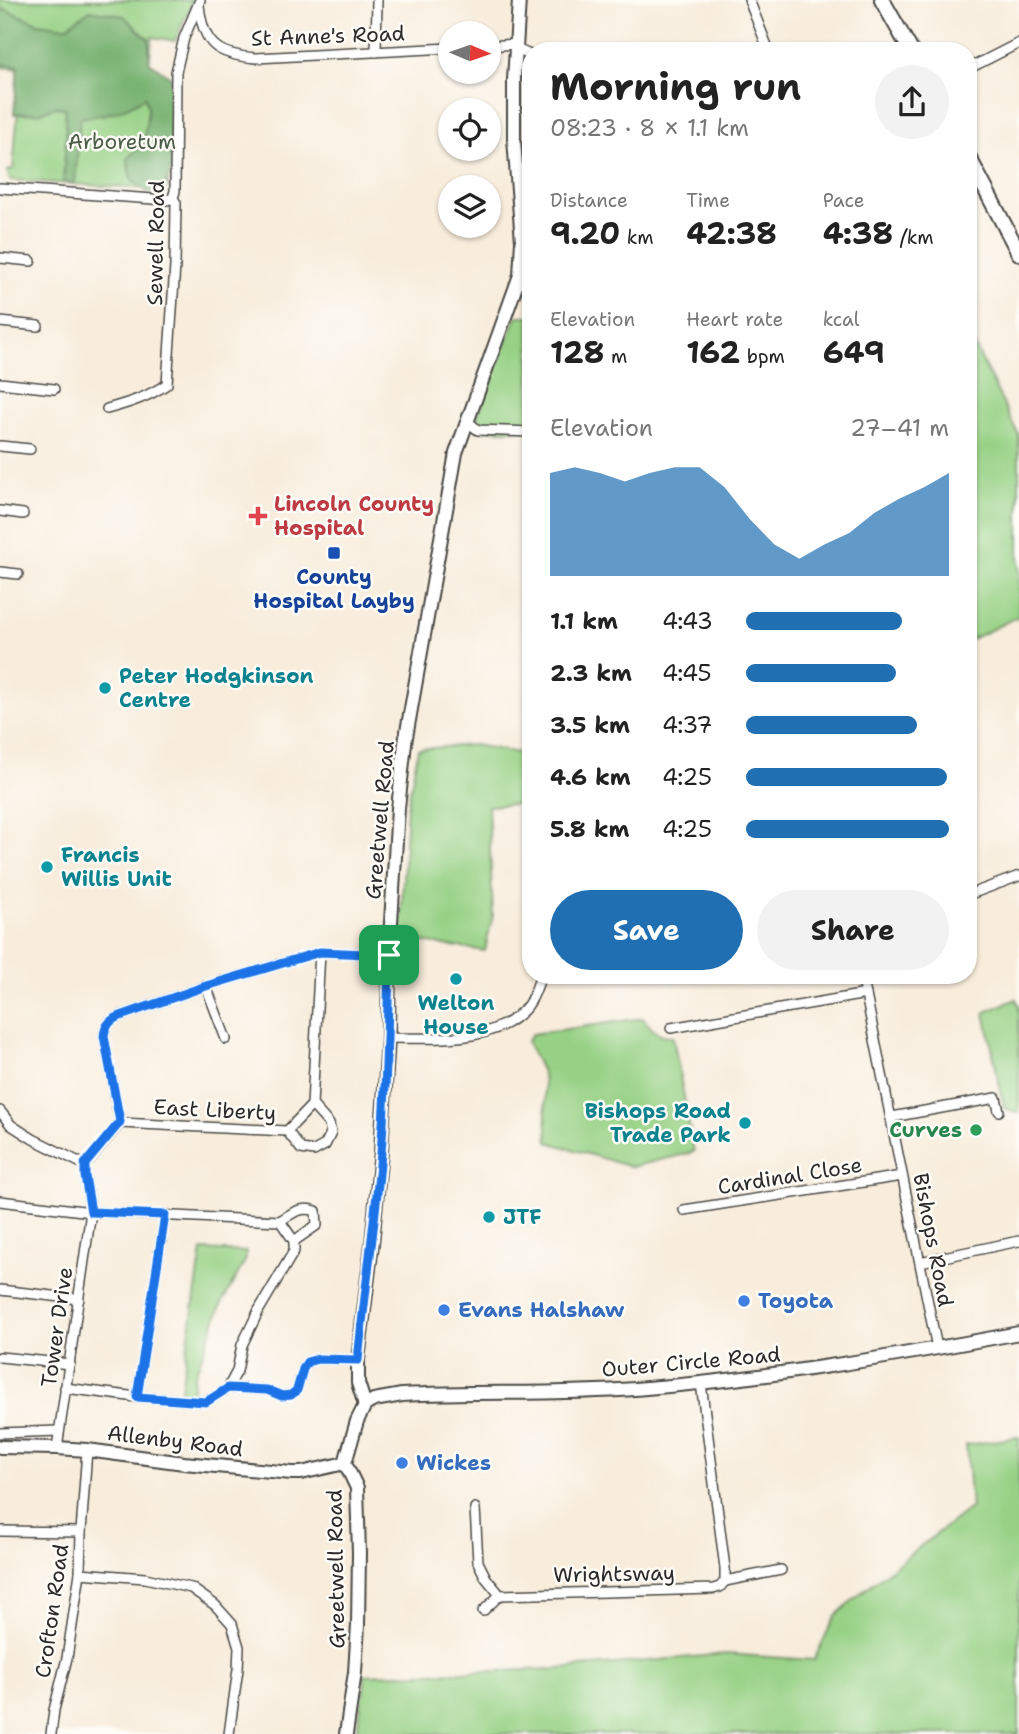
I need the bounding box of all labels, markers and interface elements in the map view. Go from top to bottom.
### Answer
street label: St Anne's Road [251,19,405,53]
north arrow [438,21,500,84]
map controls [438,21,501,238]
text: Morning run [550,61,801,112]
button: share [875,65,949,139]
button: locate [438,98,501,161]
text: 08:23 · 8 × 1.1 km [550,113,749,143]
park label: Arboretum [68,128,176,156]
button: layers [438,175,501,238]
street label: Sewell Road [141,180,171,306]
text: Distance [550,188,628,213]
text: Time [686,188,730,213]
text: Pace [823,188,864,213]
text: 9.20 [550,213,620,254]
text: 42:38 [686,213,777,254]
text: 4:38 [823,213,893,254]
text: km [620,225,654,250]
text: /km [893,225,934,250]
text: Elevation [550,307,635,332]
text: Heart rate [686,307,783,332]
text: kcal [823,307,860,332]
text: 128 [550,332,604,373]
text: 162 [686,332,740,373]
text: 649 [823,332,885,373]
text: m [604,344,627,369]
text: bpm [740,344,785,369]
text: Elevation [550,413,653,443]
text: 27–41 m [850,413,949,443]
place label: Lincoln County Hospital [274,490,434,542]
marker: Lincoln County Hospital [248,506,268,526]
marker: County Hospital Layby [326,545,342,561]
place label: County Hospital Layby [253,563,415,615]
text: 1.1 km [550,606,618,636]
text: 4:43 [662,606,713,636]
text: 2.3 km [550,658,632,688]
text: 4:45 [662,658,712,688]
place label: Peter Hodgkinson Centre [119,662,314,714]
marker: Peter Hodgkinson Centre [97,680,113,696]
text: 3.5 km [550,710,630,740]
text: 4:37 [662,710,712,740]
street label: Greetwell Road [359,739,401,901]
text: 4.6 km [550,762,631,792]
text: 4:25 [662,762,712,792]
text: 5.8 km [550,814,629,844]
text: 4:25 [662,814,712,844]
place label: Francis Willis Unit [61,841,172,893]
marker: Francis Willis Unit [39,859,55,875]
button: Save [550,890,743,970]
button: Share [757,890,949,970]
pin [359,925,419,985]
icon: arrive [370,936,408,974]
marker: Welton House [448,971,464,987]
place label: Welton House [418,989,495,1041]
street label: East Liberty [153,1093,277,1127]
place label: Bishops Road Trade Park [585,1097,731,1149]
marker: Bishops Road Trade Park [737,1115,753,1131]
place label: Curves [889,1116,962,1144]
marker: Curves [968,1122,984,1138]
street label: Cardinal Close [716,1151,864,1201]
street label: Bishops Road [906,1171,960,1309]
place label: JTF [503,1203,542,1231]
marker: JTF [481,1209,497,1225]
street label: Tower Drive [35,1265,79,1389]
place label: Toyota [758,1287,834,1315]
marker: Toyota [736,1293,752,1309]
place label: Evans Halshaw [458,1296,624,1324]
marker: Evans Halshaw [436,1302,452,1318]
street label: Outer Circle Road [600,1340,782,1384]
street label: Allenby Road [106,1419,244,1463]
place label: Wickes [416,1449,491,1477]
marker: Wickes [394,1455,410,1471]
street label: Greetwell Road [321,1489,351,1649]
street label: Crofton Road [29,1542,75,1680]
street label: Wrightsway [553,1559,675,1589]

